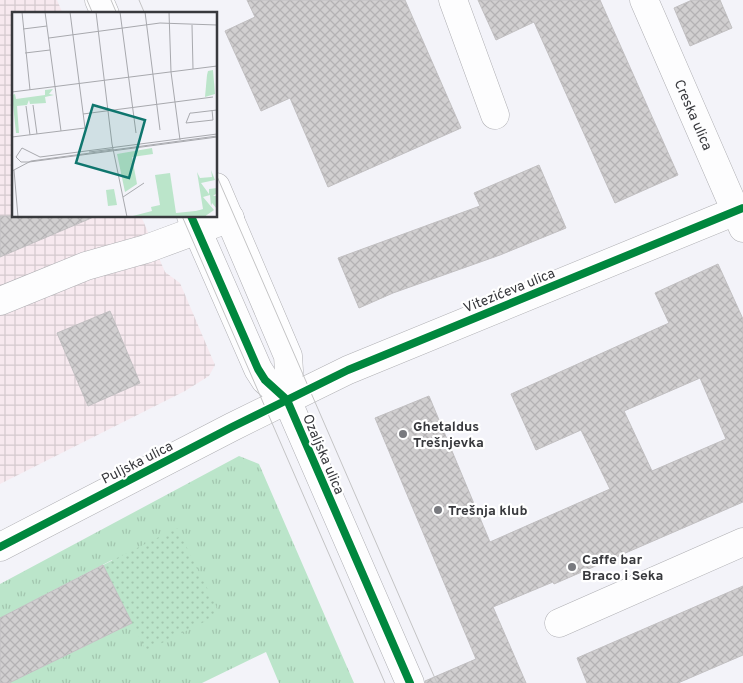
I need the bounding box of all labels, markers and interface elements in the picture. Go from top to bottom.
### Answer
inset map [12,12,218,218]
street label: Creska ulica [670,77,715,153]
street label: Vitezićeva ulica [461,265,558,317]
street label: Ozaljska ulica [298,412,347,497]
place label: Ghetaldus Trešnjevka [413,419,484,452]
marker: Ghetaldus Trešnjevka [397,428,409,440]
street label: Puljska ulica [99,438,176,489]
place label: Trešnja klub [448,503,527,520]
marker: Trešnja klub [432,504,444,516]
place label: Caffe bar Braco i Seka [582,552,663,585]
marker: Caffe bar Braco i Seka [566,561,578,573]

